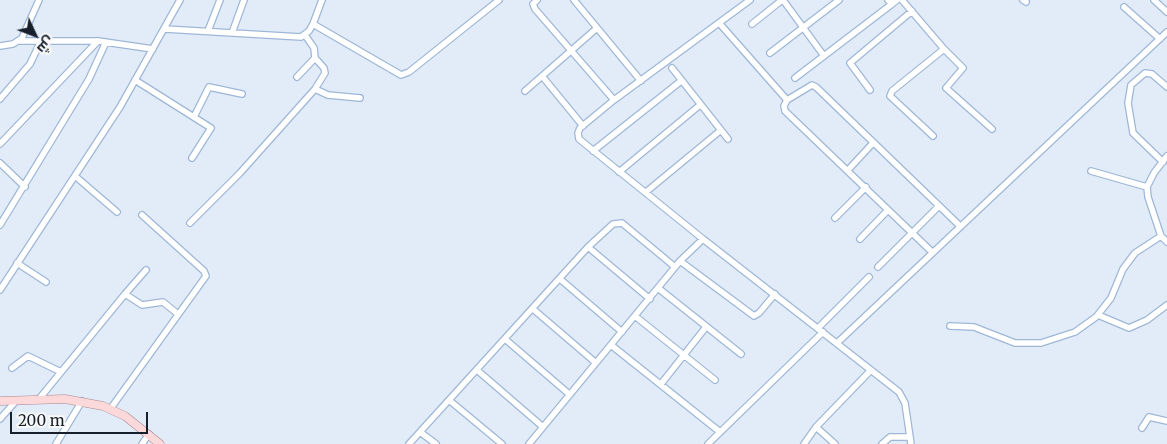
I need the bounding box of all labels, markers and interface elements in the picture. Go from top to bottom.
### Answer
north arrow [10,10,60,60]
text: ش [33,33,59,58]
scale bar [12,402,150,434]
text: 200 m [18,411,65,430]

